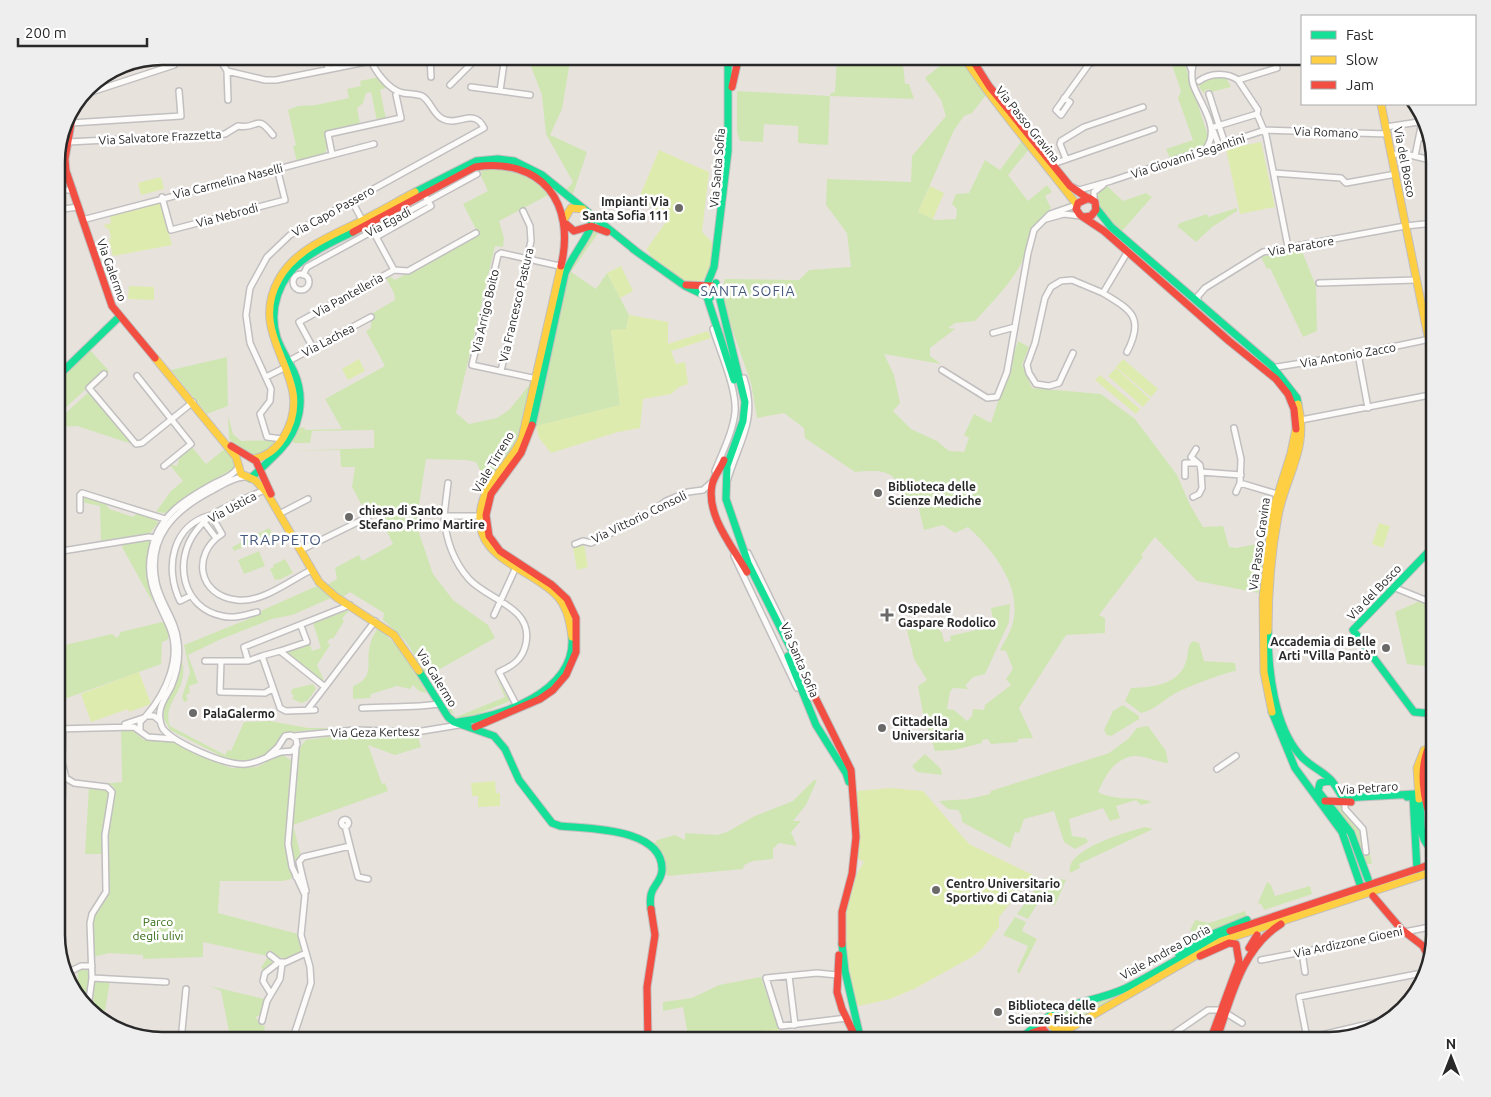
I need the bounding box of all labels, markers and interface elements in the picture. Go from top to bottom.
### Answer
scale bar [18,15,146,47]
legend [1301,15,1476,105]
text: 200 m [25,24,67,41]
text: Fast [1346,26,1374,43]
text: Slow [1346,51,1379,68]
text: Jam [1346,76,1374,93]
street label: Via Passo Gravina [993,83,1063,165]
street label: Via Romano [1293,124,1359,140]
street label: Via del Bosco [1392,126,1418,198]
street label: Via Salvatore Frazzetta [98,127,222,147]
street label: Via Santa Sofia [707,128,727,208]
street label: Via Giovanni Segantini [1129,131,1247,181]
street label: Via Carmelina Naselli [172,161,284,201]
street label: Via Capo Passero [290,183,376,239]
place label: Impianti Via Santa Sofia 111 [582,195,669,222]
street label: Via Nebrodi [195,200,259,230]
marker: Impianti Via Santa Sofia 111 [673,202,685,214]
street label: Via Egadi [363,205,413,239]
street label: Via Paratore [1267,234,1335,258]
street label: Via Galermo [95,237,129,303]
street label: Via Francesco Pastura [497,247,535,363]
street label: Via Arrigo Boito [469,268,501,354]
street label: Via Pantelleria [311,270,385,320]
district label: SANTA SOFIA [701,283,796,299]
street label: Via Lachea [300,321,356,359]
street label: Via Antonio Zacco [1299,340,1397,370]
street label: Viale Tirreno [470,429,516,495]
place label: Biblioteca delle Scienze Mediche [888,480,981,507]
marker: Biblioteca delle Scienze Mediche [872,487,884,499]
street label: Via Vittorio Consoli [589,488,689,546]
street label: Via Ustica [206,489,258,525]
street label: Via Passo Gravina [1246,497,1272,591]
place label: chiesa di Santo Stefano Primo Martire [359,504,485,531]
marker: chiesa di Santo Stefano Primo Martire [343,511,355,523]
district label: TRAPPETO [240,531,322,548]
street label: Via del Bosco [1344,562,1404,622]
place label: Ospedale Gaspare Rodolico [898,602,996,629]
marker: Ospedale Gaspare Rodolico [880,608,894,622]
street label: Via Santa Sofia [778,621,822,699]
place label: Accademia di Belle Arti "Villa Pantò" [1270,635,1376,662]
marker: Accademia di Belle Arti "Villa Pantò" [1380,642,1392,654]
street label: Via Galermo [414,647,460,709]
marker: PalaGalermo [187,707,199,719]
place label: PalaGalermo [203,707,275,720]
place label: Cittadella Universitaria [892,715,964,742]
marker: Cittadella Universitaria [876,722,888,734]
street label: Via Geza Kertesz [330,725,420,739]
street label: Via Petraro [1337,779,1399,797]
place label: Centro Universitario Sportivo di Catania [946,877,1060,904]
marker: Centro Universitario Sportivo di Catania [930,884,942,896]
park label: Parco degli ulivi [132,915,184,942]
street label: Viale Andrea Doria [1118,922,1212,982]
street label: Via Ardizzone Gioeni [1293,924,1404,960]
place label: Biblioteca delle Scienze Fisiche [1008,999,1096,1026]
marker: Biblioteca delle Scienze Fisiche [992,1006,1004,1018]
north arrow [1426,1032,1476,1082]
text: N [1446,1036,1456,1052]

